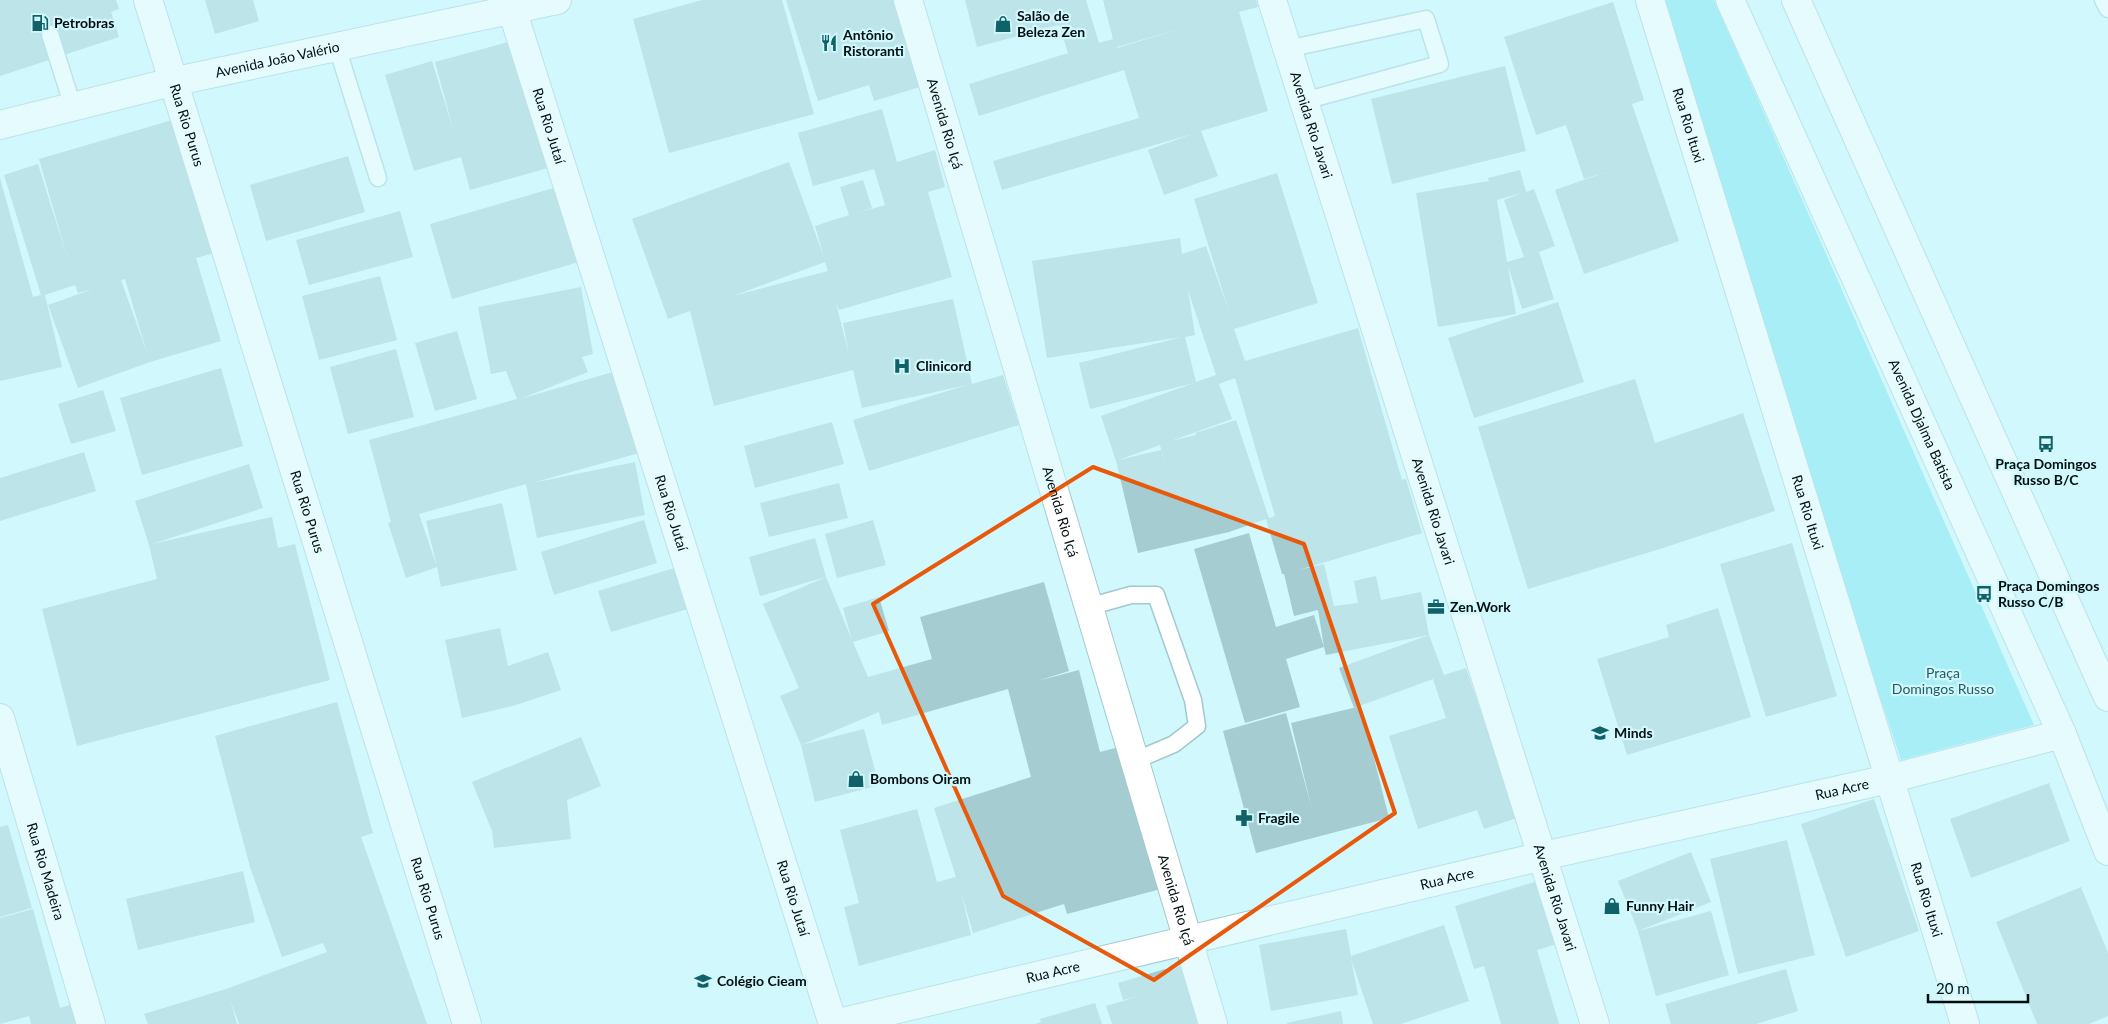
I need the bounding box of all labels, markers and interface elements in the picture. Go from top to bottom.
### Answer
place label: Salão de Beleza Zen [1017,7,1085,40]
fuel station icon: Petrobras [30,13,50,33]
place label: Petrobras [54,14,114,31]
shop icon: Salão de Beleza Zen [993,14,1013,34]
place label: Antônio Ristoranti [842,26,904,59]
restaurant icon: Antônio Ristoranti [819,33,839,53]
street label: Avenida João Valério [213,38,341,81]
street label: Avenida Rio Javari [1287,69,1337,180]
street label: Avenida Rio Içá [924,76,967,171]
street label: Rua Rio Purus [167,82,208,168]
street label: Rua Rio Jutaí [529,85,570,167]
street label: Rua Rio Ituxi [1669,86,1708,165]
hospital icon: Clinicord [892,356,912,376]
street label: Avenida Djalma Batista [1886,356,1959,492]
place label: Clinicord [916,357,971,374]
bus stop icon: Praça Domingos Russo B/C [2036,434,2056,454]
street label: Avenida Rio Javari [1409,455,1459,567]
place label: Praça Domingos Russo B/C [1995,455,2097,488]
street label: Avenida Rio Içá [1039,464,1082,559]
street label: Rua Rio Purus [287,468,329,555]
street label: Rua Rio Jutaí [652,473,692,554]
street label: Rua Rio Ituxi [1789,473,1828,552]
place label: Praça Domingos Russo C/B [1998,577,2099,610]
bus stop icon: Praça Domingos Russo C/B [1974,584,1994,604]
office icon: Zen.Work [1426,597,1446,617]
place label: Zen.Work [1450,598,1511,615]
park label: Praça Domingos Russo [1892,664,1994,697]
school or university icon: Minds [1590,723,1610,743]
place label: Minds [1614,724,1653,741]
shop icon: Bombons Oiram [846,769,866,789]
place label: Bombons Oiram [870,770,971,787]
street label: Rua Acre [1813,775,1870,803]
pharmacy icon: Fragile [1234,808,1254,828]
place label: Fragile [1258,809,1300,826]
street label: Rua Rio Madeira [24,820,69,922]
street label: Avenida Rio Javari [1531,842,1580,953]
street label: Avenida Rio Içá [1155,852,1198,947]
street label: Rua Rio Purus [408,855,449,942]
street label: Rua Rio Jutaí [774,858,814,939]
street label: Rua Rio Ituxi [1908,860,1947,939]
street label: Rua Acre [1418,864,1475,893]
shop icon: Funny Hair [1602,896,1622,916]
place label: Funny Hair [1626,897,1695,914]
street label: Rua Acre [1024,957,1081,986]
school or university icon: Colégio Cieam [693,971,713,991]
place label: Colégio Cieam [717,972,807,989]
scale bar [1928,972,2028,1004]
text: 20 m [1936,979,1970,997]

